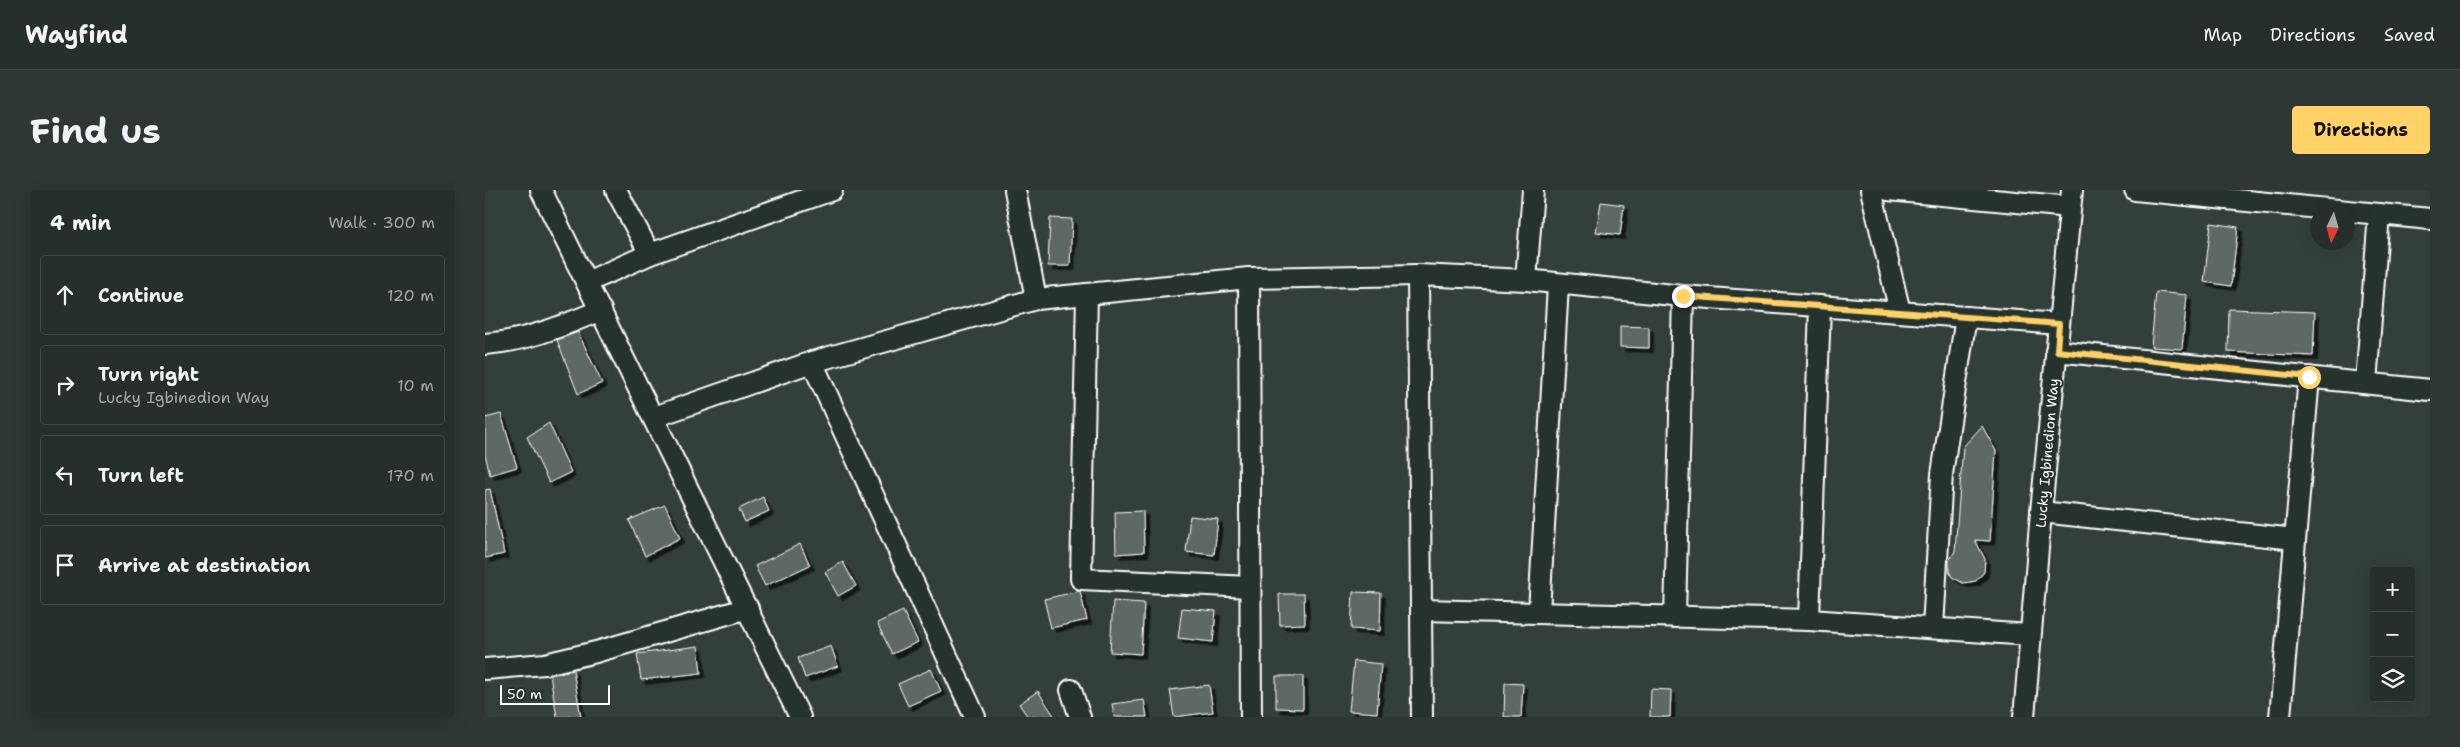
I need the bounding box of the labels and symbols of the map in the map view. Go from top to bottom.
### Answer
north arrow [2310,205,2355,250]
route end [1672,285,1695,308]
route start [2298,366,2321,389]
street label: Lucky Igbinedion Way [2031,377,2063,529]
scale bar [500,682,610,705]

